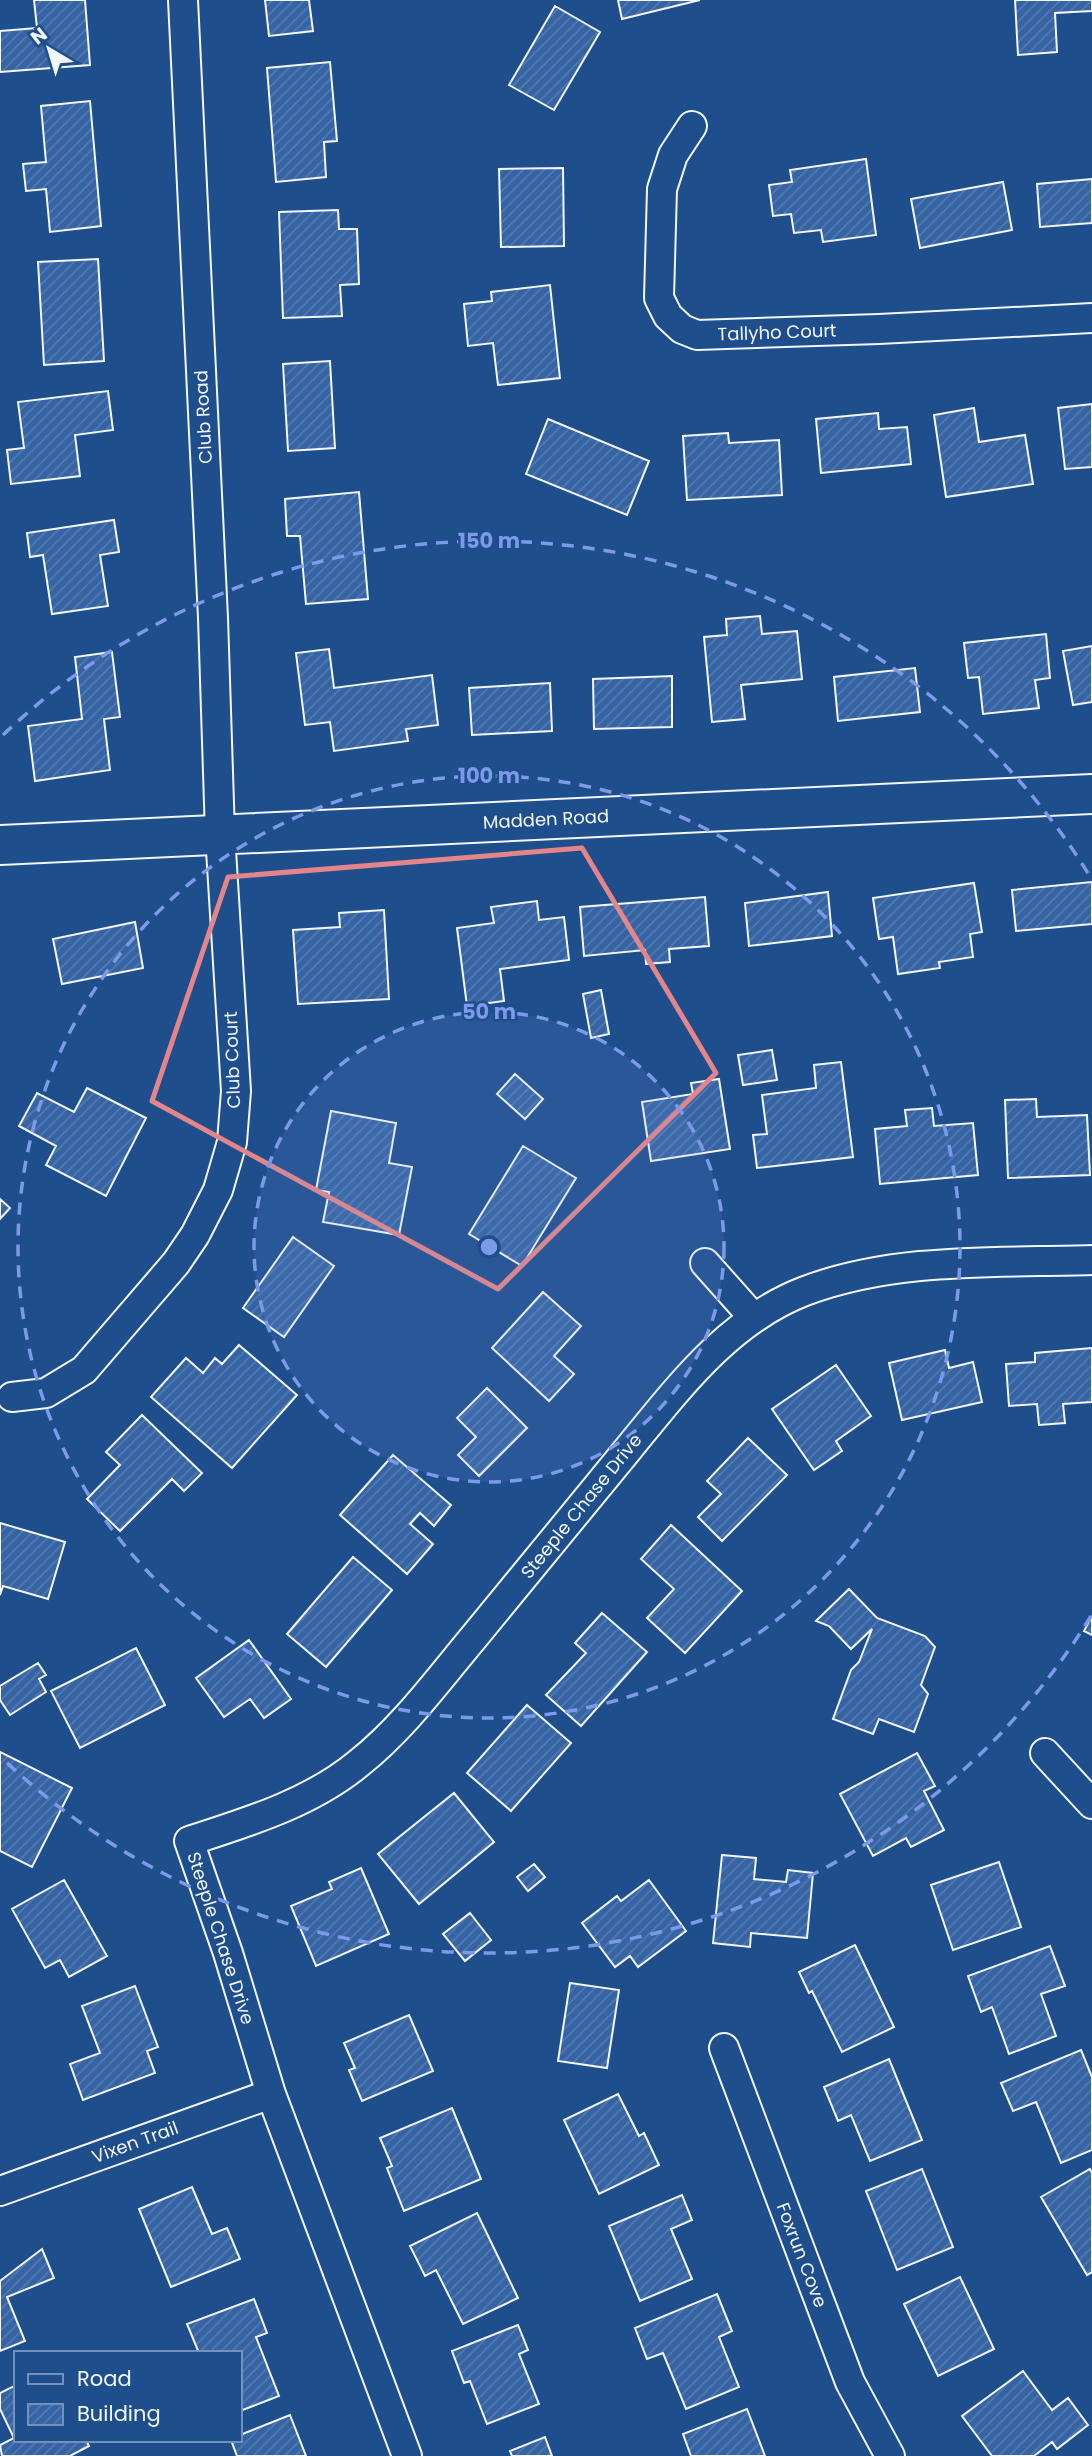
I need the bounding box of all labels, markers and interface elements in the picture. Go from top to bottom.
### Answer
north arrow [14,14,84,84]
text: N [25,21,53,51]
street label: Tallyho Court [717,317,837,347]
street label: Club Road [188,370,218,464]
text: 150 m [458,526,520,555]
text: 100 m [458,761,520,790]
street label: Madden Road [482,803,610,835]
text: 50 m [462,997,516,1026]
street label: Club Court [218,1011,246,1109]
centre of rings [477,1235,501,1259]
street label: Steeple Chase Drive [515,1428,647,1584]
street label: Steeple Chase Drive [181,1849,261,2027]
street label: Vixen Trail [88,2115,182,2169]
street label: Foxrun Cove [771,2199,833,2311]
legend [14,2351,242,2442]
text: Road [77,2364,132,2393]
text: Building [77,2399,161,2428]

